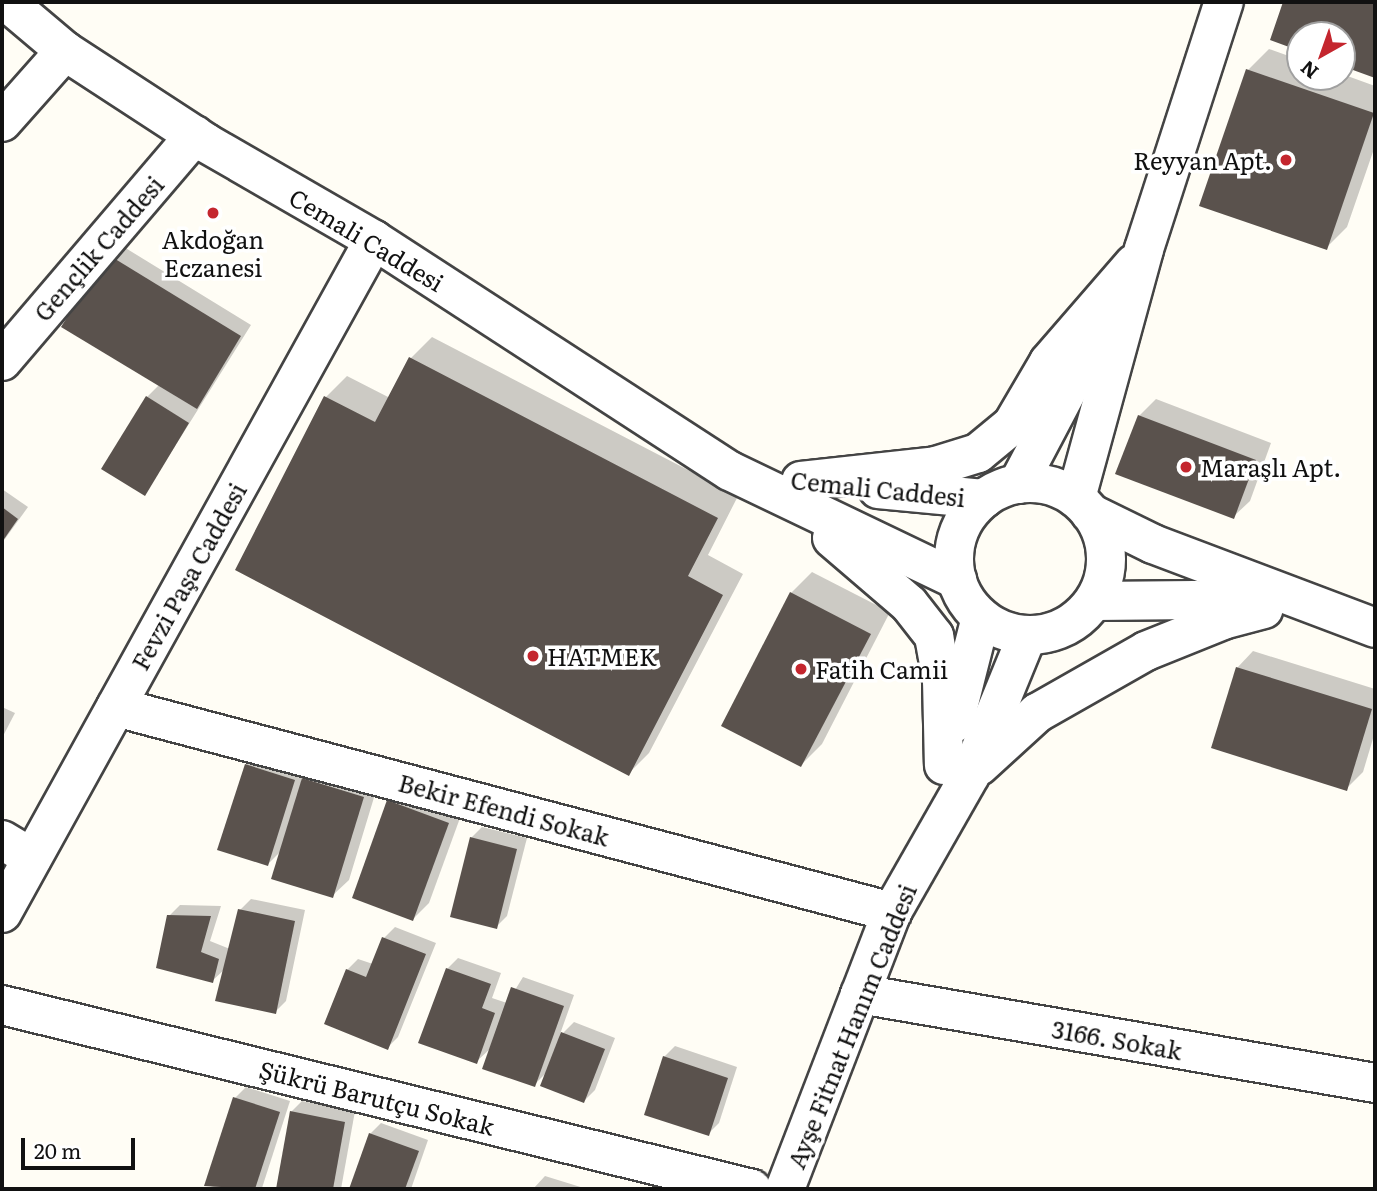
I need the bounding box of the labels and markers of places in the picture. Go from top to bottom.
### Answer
place label: Reyyan Apt. [1133,146,1272,174]
marker: Reyyan Apt. [1278,152,1294,168]
marker: Akdoğan Eczanesi [205,205,221,221]
place label: Akdoğan Eczanesi [162,225,264,281]
place label: Maraşlı Apt. [1200,453,1341,481]
marker: Maraşlı Apt. [1178,459,1194,475]
place label: HATMEK [547,642,657,670]
marker: HATMEK [525,648,541,664]
place label: Fatih Camii [815,655,948,683]
marker: Fatih Camii [793,661,809,677]

